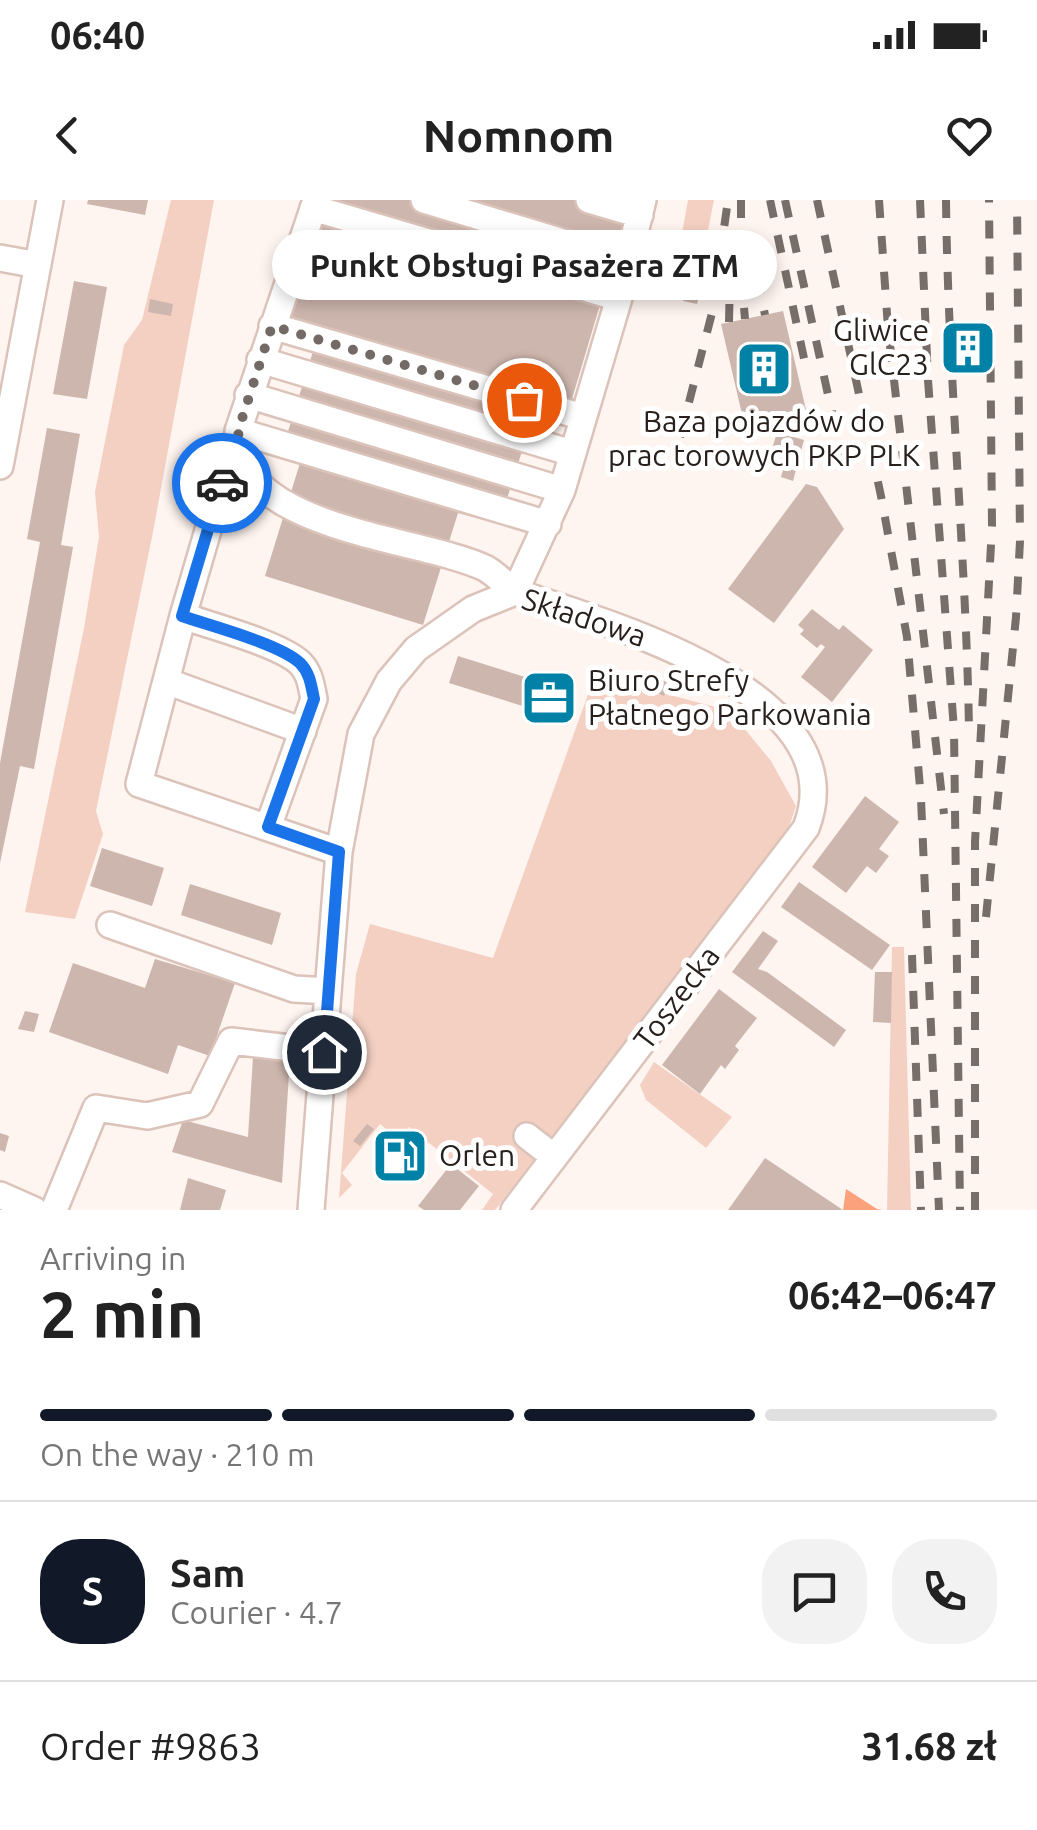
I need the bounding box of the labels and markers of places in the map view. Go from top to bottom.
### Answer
callout: Punkt Obsługi Pasażera ZTM [272,230,776,300]
place label: Gliwice GlC23 [833,313,929,381]
building icon: Gliwice GlC23 [938,318,998,378]
building icon: Baza pojazdów do prac torowych PKP PLK [734,339,794,399]
pin [482,358,567,443]
place label: Baza pojazdów do prac torowych PKP PLK [608,404,920,472]
place label: Biuro Strefy Płatnego Parkowania [588,663,872,731]
office icon: Biuro Strefy Płatnego Parkowania [519,668,579,728]
pin [282,1010,367,1095]
fuel station icon: Orlen [370,1126,430,1186]
place label: Orlen [439,1138,515,1172]

